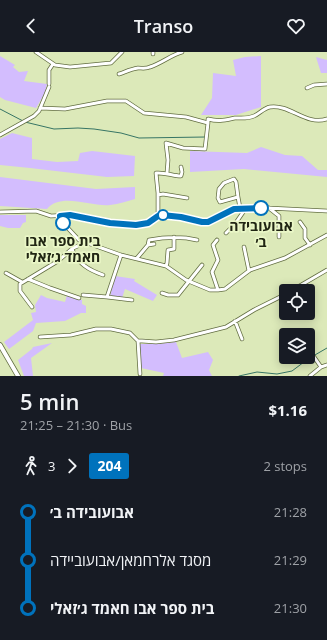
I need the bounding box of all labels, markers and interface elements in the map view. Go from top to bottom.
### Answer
text: Transo [134,14,193,38]
icon: back [20,15,42,37]
icon: heart [285,15,307,37]
marker: אבועובידה ב׳ [253,200,269,216]
unlabelled marker [157,209,169,221]
marker: בית ספר אבו חאמד ג׳זאלי [55,215,71,231]
place label: אבועובידה ב׳ [229,216,293,251]
place label: בית ספר אבו חאמד ג׳זאלי [25,231,101,266]
map controls [279,284,315,364]
button: locate [279,284,315,320]
button: layers [279,328,315,364]
text: 5 min [20,386,79,416]
text: $1.16 [268,400,307,420]
text: 21:25 – 21:30 · Bus [20,416,132,434]
icon: walk [20,455,42,477]
icon: forward [61,455,83,477]
text: 204 [97,456,121,475]
text: 3 [48,457,55,475]
text: 2 stops [263,457,307,475]
text: אבועובידה ב׳ [50,502,134,522]
text: 21:28 [274,503,307,521]
text: מסגד אלרחמאן/אבועוביידה [50,550,211,570]
text: 21:29 [274,551,307,569]
text: בית ספר אבו חאמד ג׳זאלי [50,598,214,618]
text: 21:30 [274,599,307,617]

